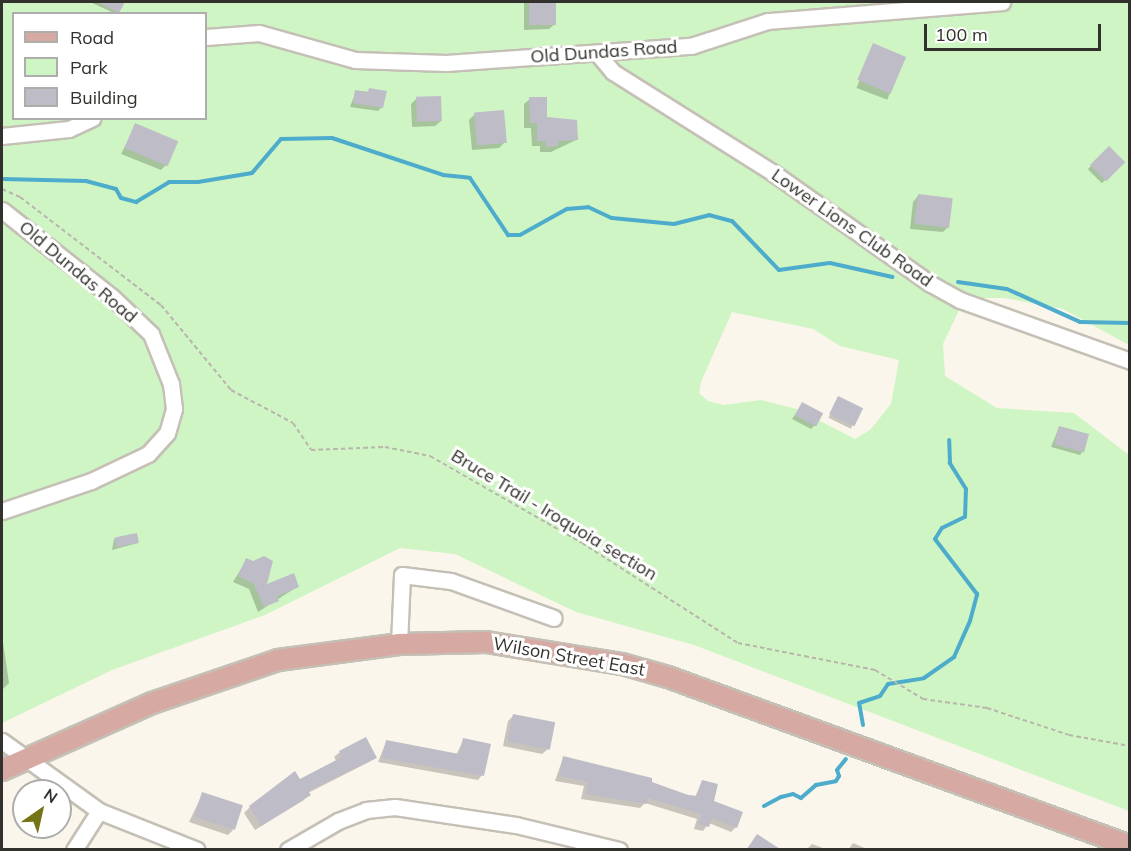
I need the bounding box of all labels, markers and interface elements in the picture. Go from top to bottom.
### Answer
legend [12,12,207,120]
scale bar [927,12,1104,50]
text: 100 m [935,23,988,46]
text: Road [70,26,114,49]
street label: Old Dundas Road [530,36,678,68]
text: Park [70,56,108,79]
text: Building [70,86,138,109]
street label: Lower Lions Club Road [767,164,937,292]
street label: Old Dundas Road [15,216,141,328]
street label: Bruce Trail - Iroquoia section [447,445,661,585]
street label: Wilson Street East [491,633,647,681]
north arrow [12,779,72,839]
text: N [40,784,62,807]

